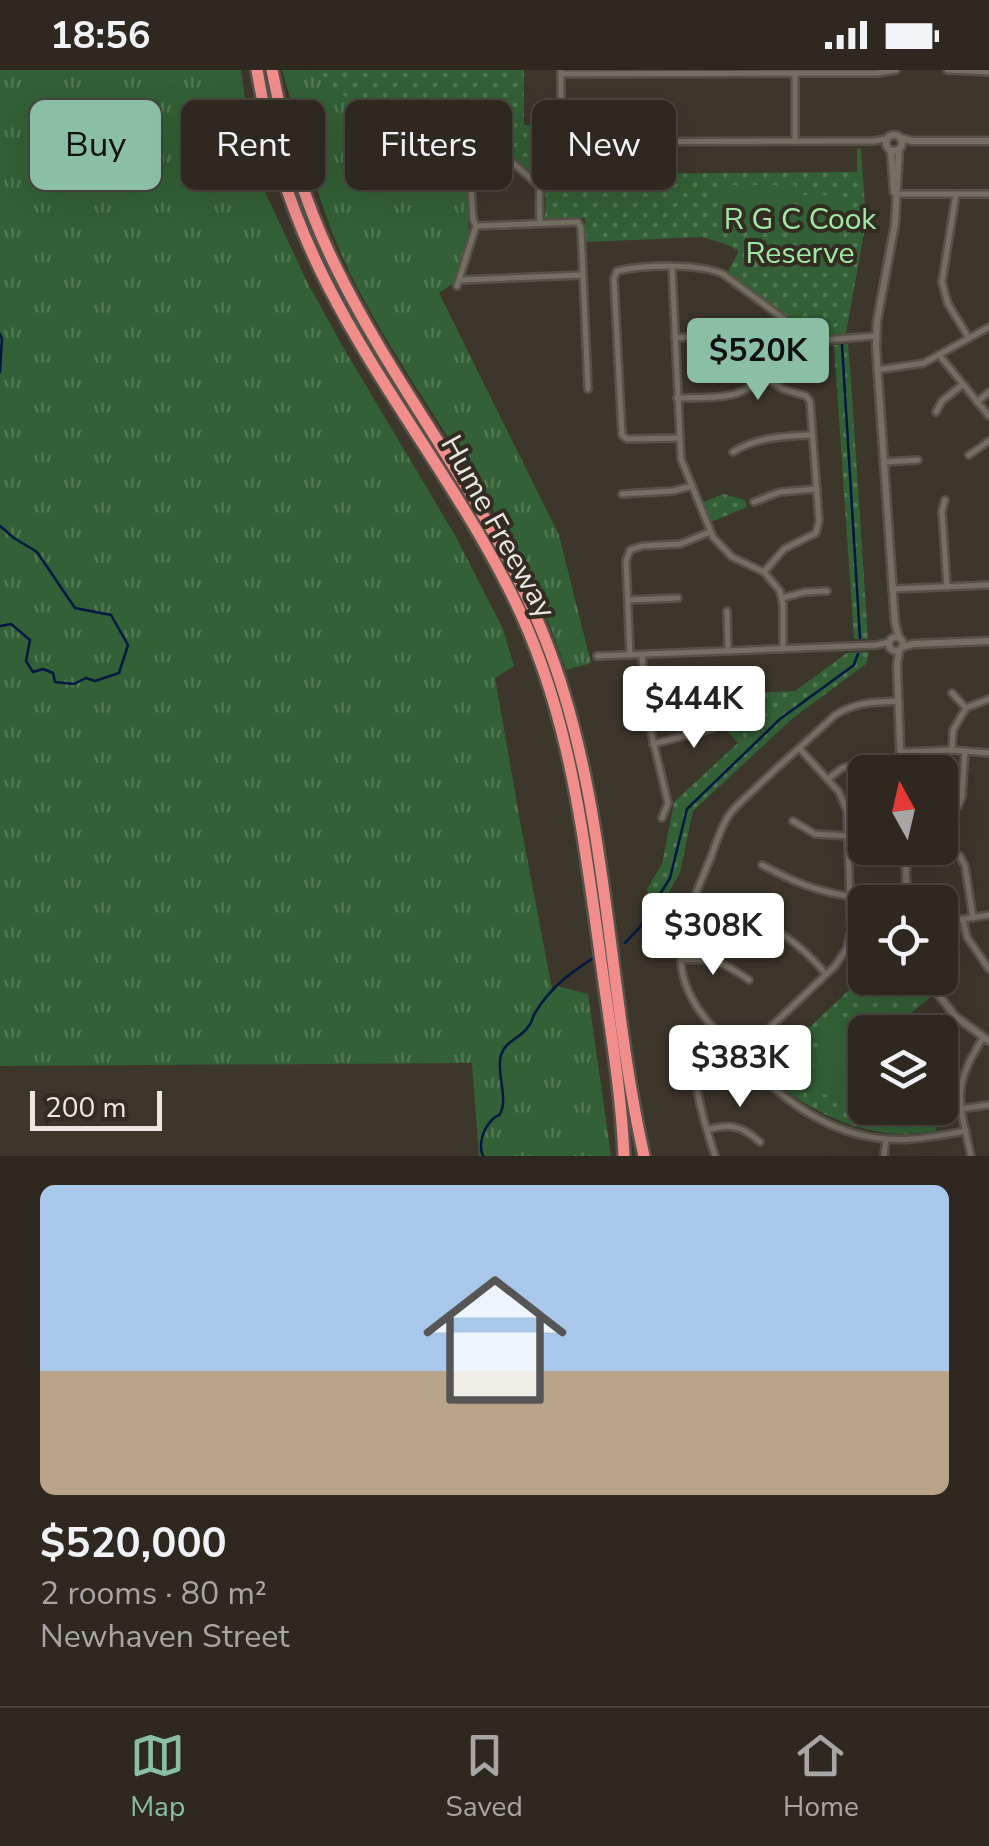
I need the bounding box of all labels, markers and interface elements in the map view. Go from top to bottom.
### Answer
text: 18:56 [50,10,151,61]
chip: Buy [30,100,161,190]
chip: Rent [181,100,325,190]
chip: Filters [345,100,512,190]
chip: New [532,100,676,190]
park label: R G C Cook Reserve [724,199,877,274]
pin: $520K [688,318,828,403]
text: $520K [709,329,807,372]
street label: Hume Freeway [431,428,566,626]
pin: $444K [624,666,764,751]
text: $444K [645,677,743,720]
north arrow [848,755,958,865]
map controls [848,755,958,1125]
button: locate [848,885,958,995]
pin: $308K [643,893,783,978]
text: $308K [664,904,762,947]
button: layers [848,1015,958,1125]
pin: $383K [670,1025,810,1110]
text: $383K [691,1036,789,1079]
scale bar [30,1086,162,1130]
text: 200 m [45,1089,127,1127]
icon: home [405,1250,585,1430]
text: $520,000 [40,1515,227,1572]
text: 2 rooms · 80 m² [40,1572,267,1615]
text: Newhaven Street [40,1615,289,1658]
tab: Map [130,1728,185,1826]
tab: Saved [445,1728,523,1826]
tab: Home [783,1728,859,1826]

